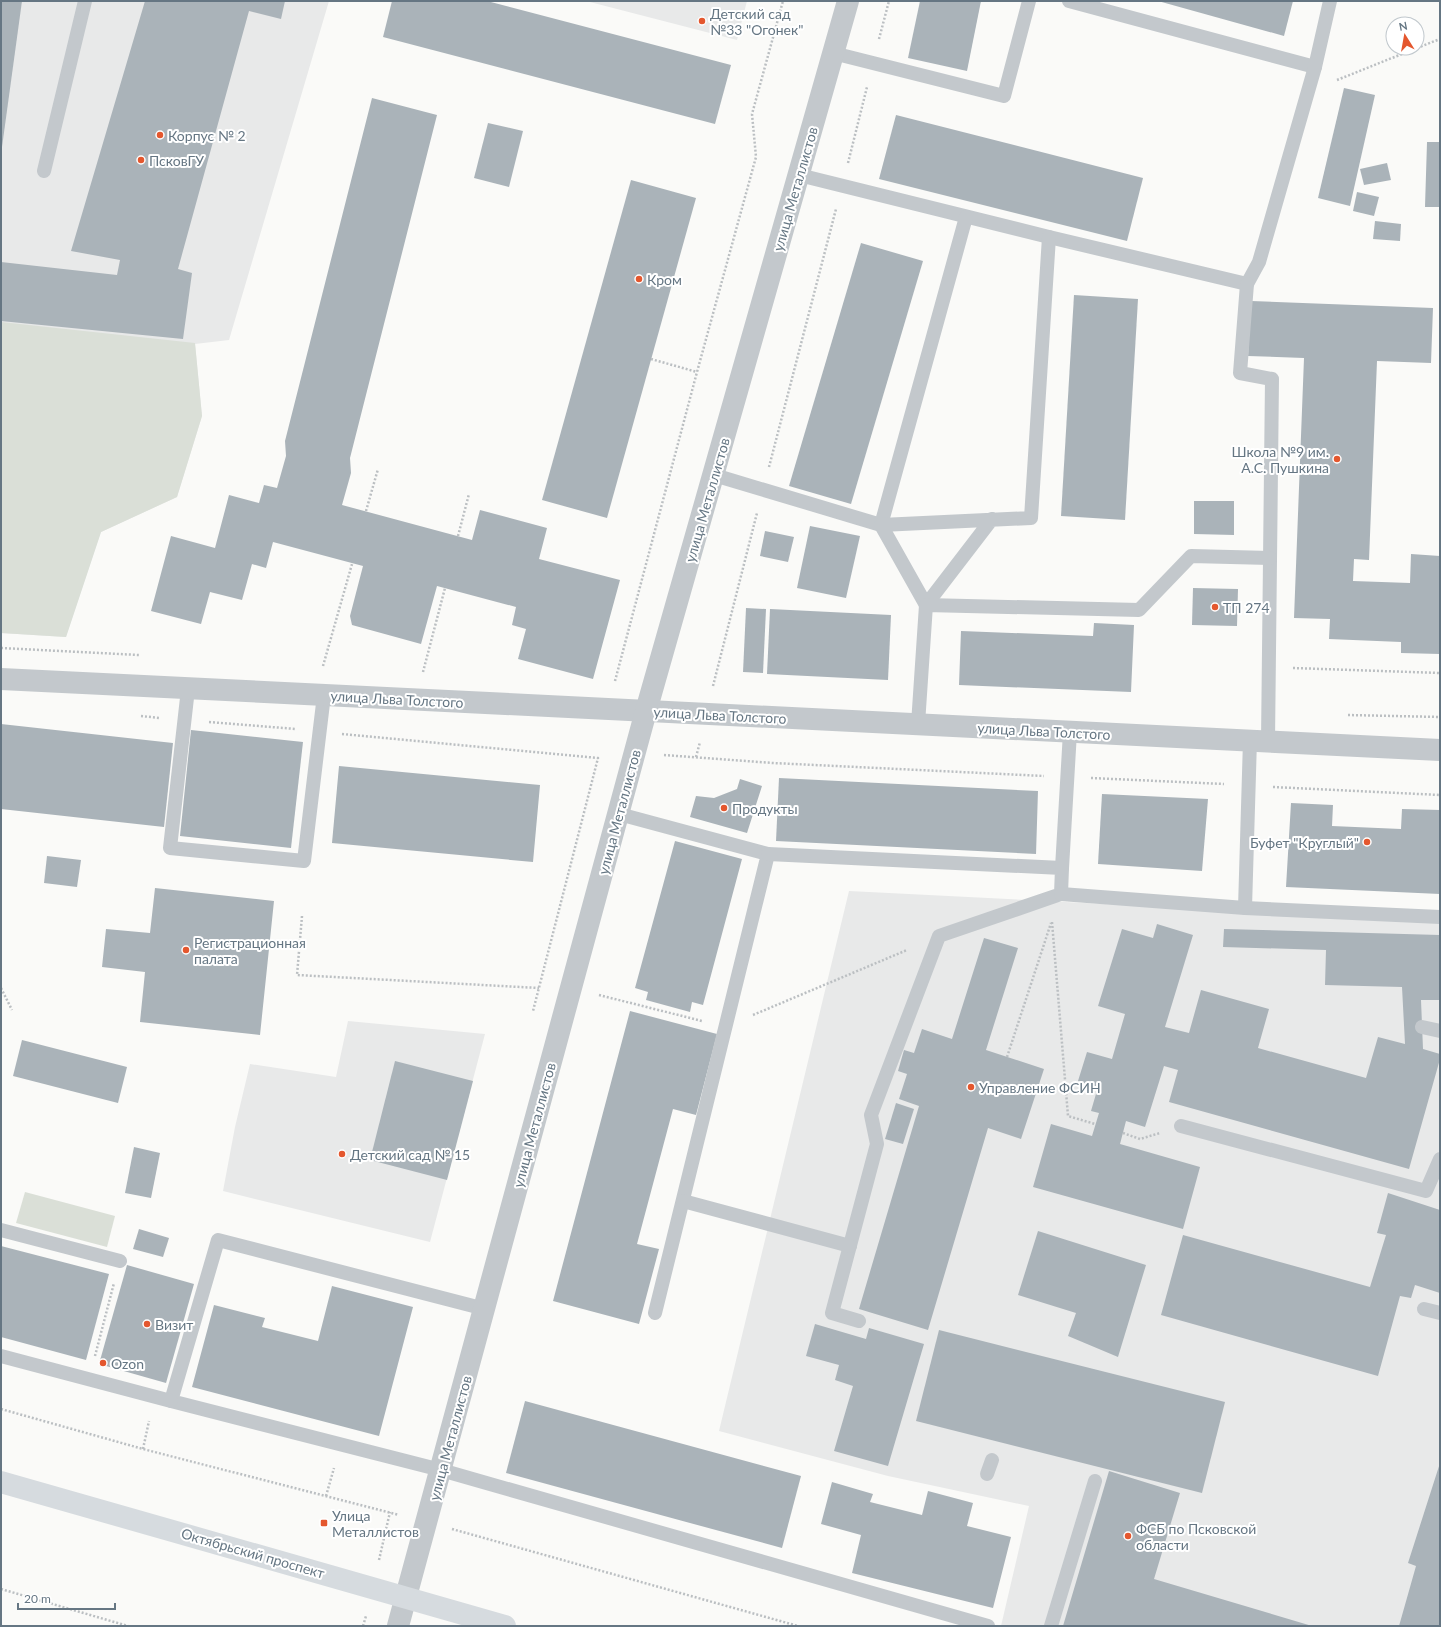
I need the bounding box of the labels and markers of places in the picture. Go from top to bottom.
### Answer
place label: Детский сад №33 "Огонек" [710,5,803,38]
marker: Детский сад №33 "Огонек" [697,16,707,26]
place label: Корпус № 2 [168,127,246,144]
marker: Корпус № 2 [155,130,165,140]
place label: ПсковГУ [149,152,204,169]
marker: ПсковГУ [136,155,146,165]
place label: Кром [647,271,682,288]
marker: Кром [634,274,644,284]
place label: Школа №9 им. А.С. Пушкина [1231,443,1329,476]
marker: Школа №9 им. А.С. Пушкина [1332,454,1342,464]
place label: ТП 274 [1223,599,1270,616]
marker: ТП 274 [1210,602,1220,612]
place label: Продукты [732,800,798,817]
marker: Продукты [719,803,729,813]
place label: Буфет "Круглый" [1250,834,1359,851]
marker: Буфет "Круглый" [1362,837,1372,847]
place label: Регистрационная палата [194,934,306,967]
marker: Регистрационная палата [181,945,191,955]
place label: Управление ФСИН [979,1079,1101,1096]
marker: Управление ФСИН [966,1082,976,1092]
place label: Детский сад № 15 [350,1146,470,1163]
marker: Детский сад № 15 [337,1149,347,1159]
place label: Визит [155,1316,193,1333]
marker: Визит [142,1319,152,1329]
place label: Ozon [111,1355,144,1372]
marker: Ozon [98,1358,108,1368]
place label: Улица Металлистов [332,1507,419,1540]
marker: Улица Металлистов [319,1518,329,1528]
place label: ФСБ по Псковской области [1136,1520,1256,1553]
marker: ФСБ по Псковской области [1123,1531,1133,1541]

